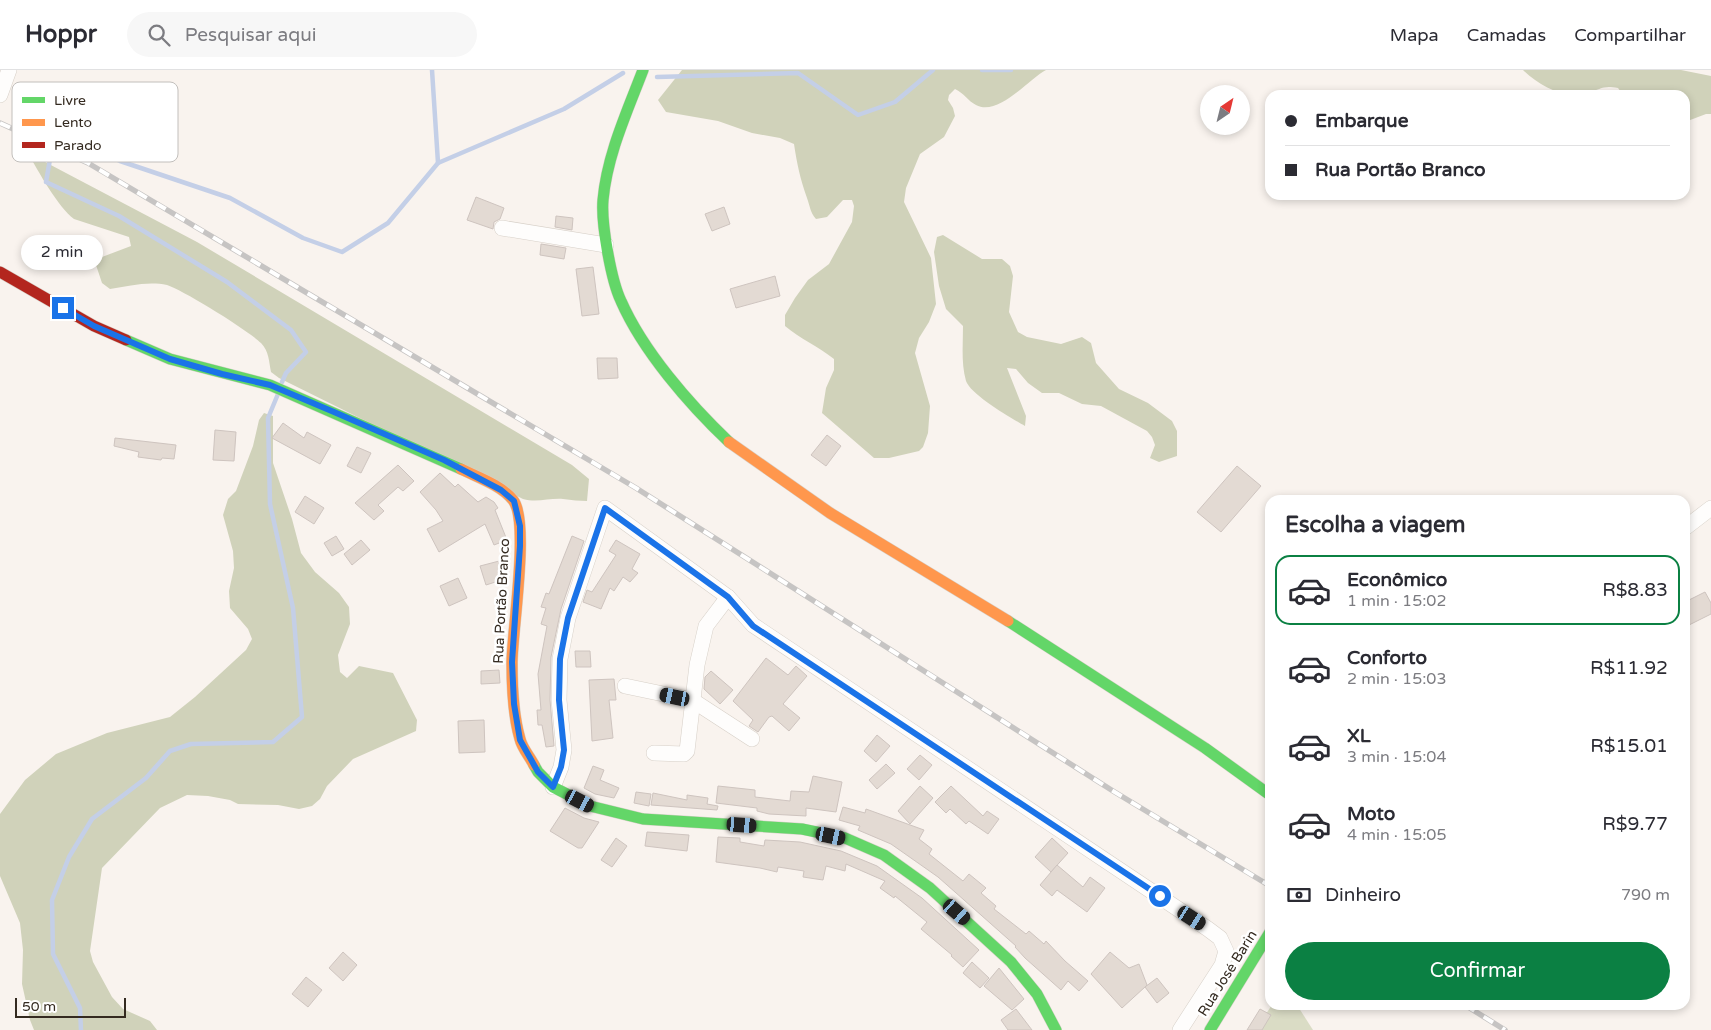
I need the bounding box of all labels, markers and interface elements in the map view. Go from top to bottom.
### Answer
search box [127,12,477,57]
text: Hoppr [25,20,97,49]
icon: search [145,21,173,49]
text: Pesquisar aqui [185,24,317,46]
text: Mapa [1390,24,1439,46]
text: Camadas [1467,24,1546,46]
text: Compartilhar [1574,24,1686,46]
legend [12,82,178,162]
north arrow [1200,85,1250,135]
map controls [1200,85,1250,135]
text: Livre [54,92,86,109]
text: Embarque [1315,110,1408,132]
text: Lento [54,114,92,131]
text: Parado [54,137,102,154]
text: Rua Portão Branco [1315,159,1486,181]
callout: 2 min [22,236,104,270]
text: 2 min [41,242,83,262]
route end [52,297,74,319]
text: Escolha a viagem [1285,512,1466,538]
street label: Rua Portão Branco [490,538,513,664]
icon: car [1287,568,1332,613]
text: Econômico [1347,569,1447,591]
text: R$8.83 [1602,579,1668,601]
text: 1 min · 15:02 [1347,591,1446,611]
icon: car [1287,646,1332,691]
text: Conforto [1347,647,1427,669]
text: R$11.92 [1590,657,1668,679]
text: 2 min · 15:03 [1347,669,1446,689]
car [658,687,691,707]
icon: car [1287,724,1332,769]
text: XL [1347,725,1371,747]
text: R$15.01 [1590,735,1668,757]
text: 3 min · 15:04 [1347,747,1446,767]
car [563,788,596,814]
icon: car [1287,802,1332,847]
text: Moto [1347,803,1395,825]
text: R$9.77 [1602,813,1668,835]
car [726,816,757,834]
text: 4 min · 15:05 [1347,825,1446,845]
car [814,826,847,846]
icon: cash [1285,881,1313,909]
text: Dinheiro [1325,884,1401,906]
route start [1149,885,1171,907]
text: 790 m [1621,885,1670,905]
car [940,896,973,928]
car [1175,904,1208,932]
street label: Rua José Barin [1194,927,1261,1019]
button: Confirmar [1285,942,1670,1000]
scale bar [15,995,126,1018]
text: 50 m [22,998,56,1015]

